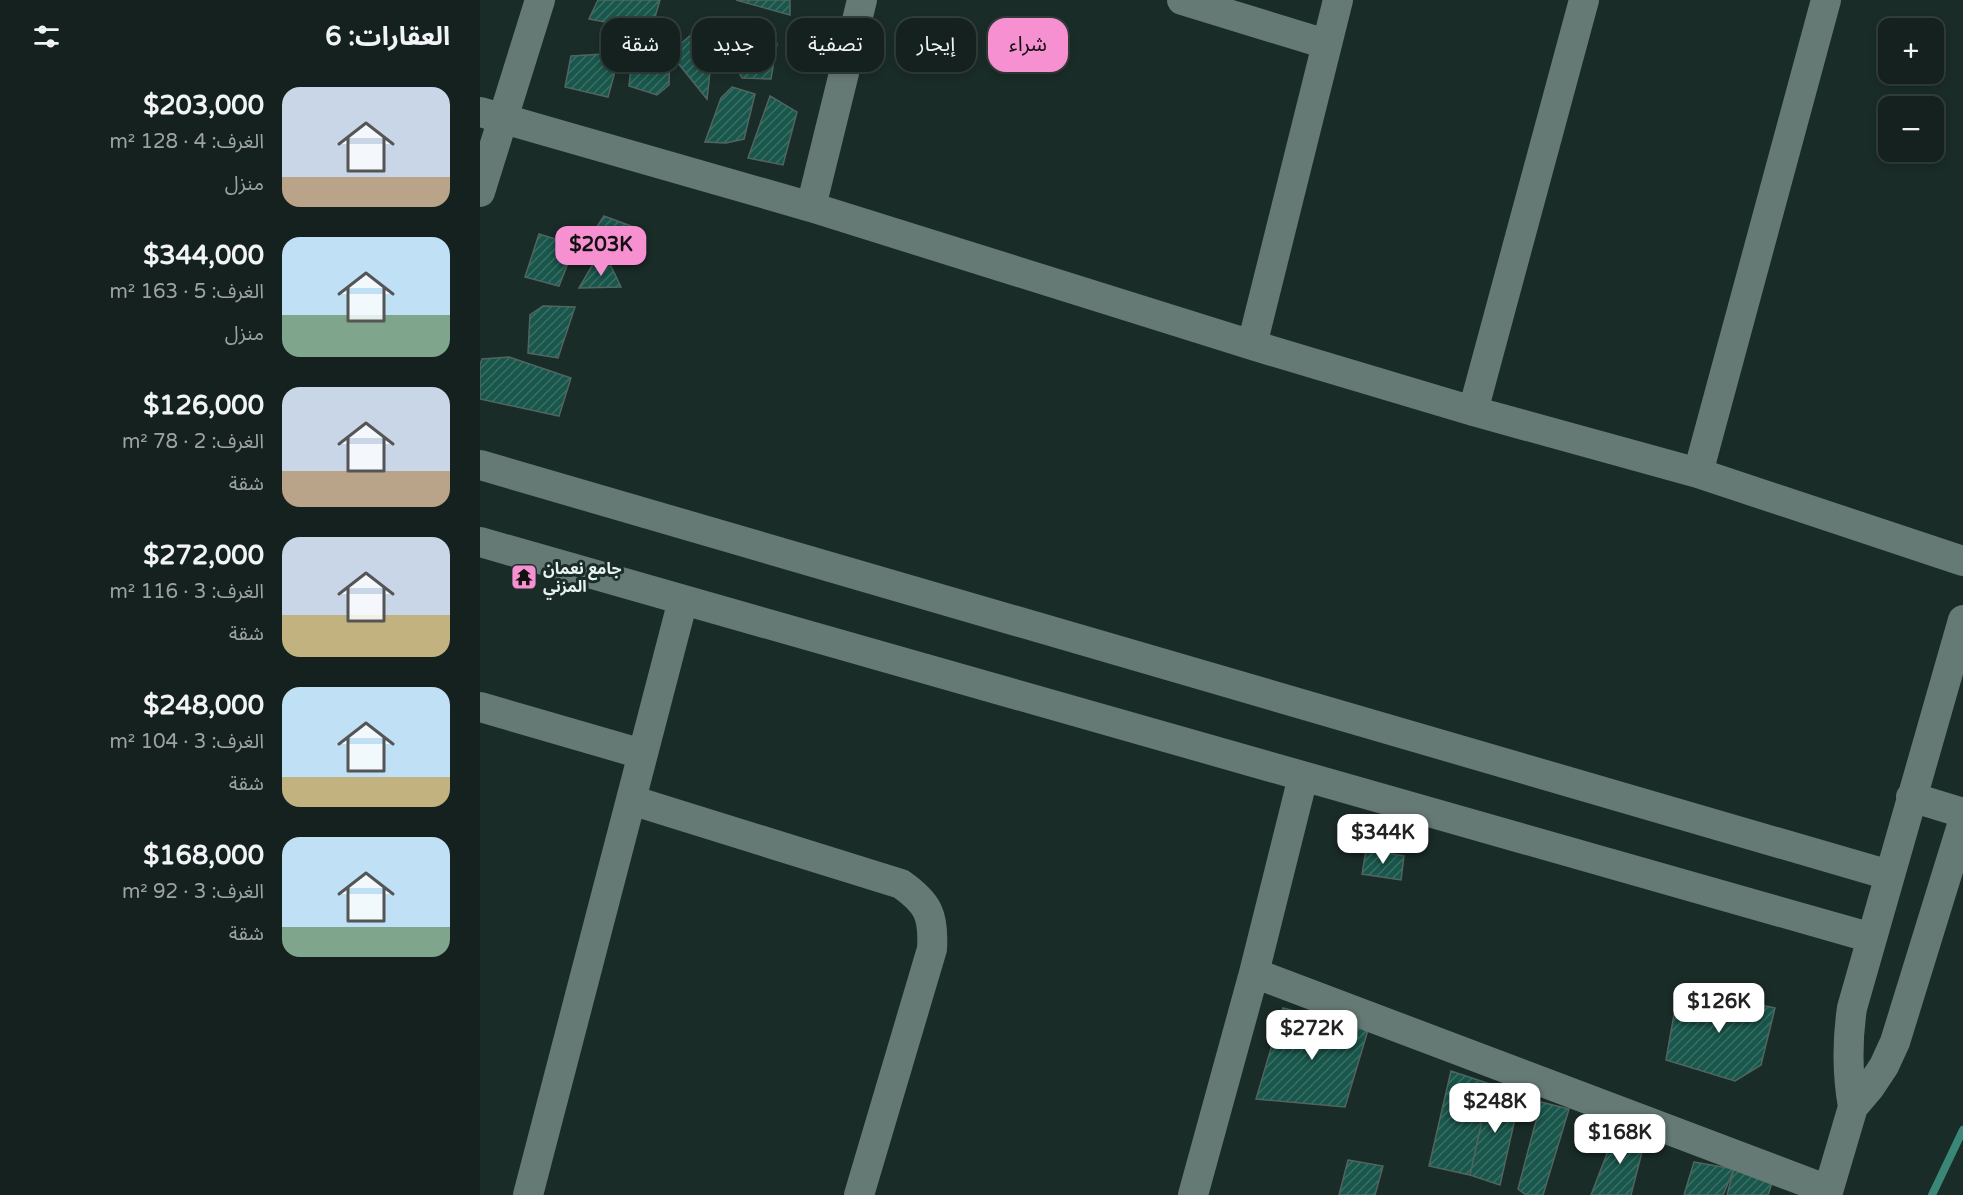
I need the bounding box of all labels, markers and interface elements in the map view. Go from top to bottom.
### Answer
chip: شقة [601,18,680,72]
chip: جديد [692,18,775,72]
chip: تصفية [787,18,884,72]
chip: إيجار [896,18,976,72]
chip: شراء [988,18,1068,72]
map controls [1878,18,1944,162]
button: + [1878,18,1944,84]
icon: filters [30,20,63,53]
text: العقارات: 6 [325,21,450,52]
text: $203,000 [143,90,264,121]
button: − [1878,96,1944,162]
icon: home [330,111,402,183]
text: الغرف: 4 · 128 m² [109,130,264,154]
text: منزل [225,172,264,196]
pin: $203K [559,226,643,277]
text: $203K [569,233,633,257]
text: $344,000 [143,240,264,271]
icon: home [330,261,402,333]
text: الغرف: 5 · 163 m² [109,280,264,304]
text: منزل [225,322,264,346]
text: $126,000 [143,390,264,421]
icon: home [330,411,402,483]
text: الغرف: 2 · 78 m² [122,430,264,454]
text: شقة [229,472,264,496]
text: $272,000 [143,540,264,571]
place label: جامع نعمان المزني [543,559,622,600]
icon: home [330,561,402,633]
temple icon: جامع نعمان المزني [509,562,539,592]
text: الغرف: 3 · 116 m² [109,580,264,604]
text: شقة [229,622,264,646]
text: $248,000 [143,690,264,721]
icon: home [330,711,402,783]
text: الغرف: 3 · 104 m² [109,730,264,754]
text: شقة [229,772,264,796]
pin: $344K [1341,814,1425,865]
text: $344K [1351,821,1415,845]
text: $168,000 [143,840,264,871]
icon: home [330,861,402,933]
text: الغرف: 3 · 92 m² [122,880,264,904]
text: شقة [229,922,264,946]
pin: $126K [1677,983,1761,1034]
text: $126K [1687,990,1751,1014]
pin: $272K [1270,1010,1354,1061]
text: $272K [1280,1017,1344,1041]
pin: $248K [1453,1083,1537,1134]
text: $248K [1463,1090,1527,1114]
pin: $168K [1578,1114,1662,1165]
text: $168K [1588,1121,1652,1145]

